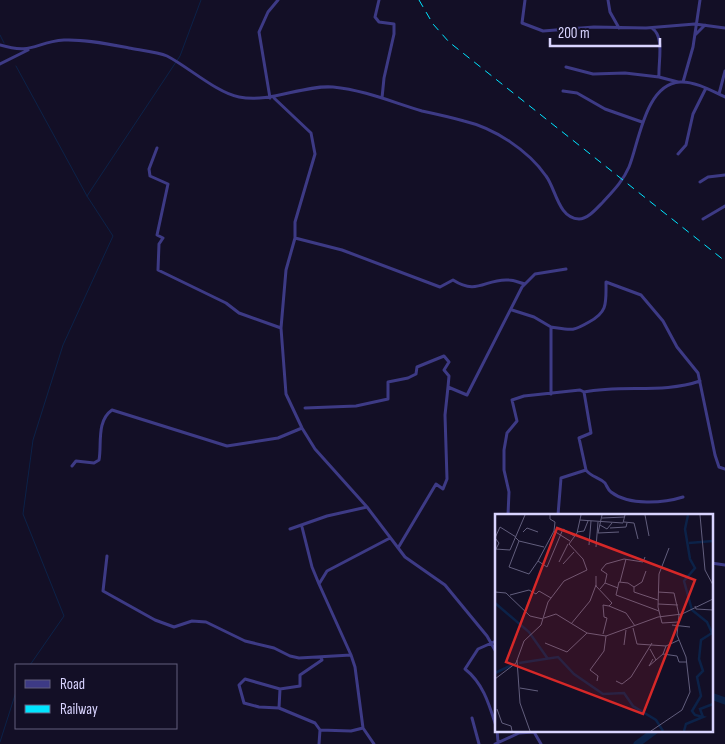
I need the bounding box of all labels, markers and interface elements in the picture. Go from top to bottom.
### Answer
scale bar [550,15,660,47]
text: 200 m [558,24,590,43]
inset map [495,514,712,732]
legend [15,664,178,729]
text: Road [60,675,85,694]
text: Railway [60,700,98,719]

